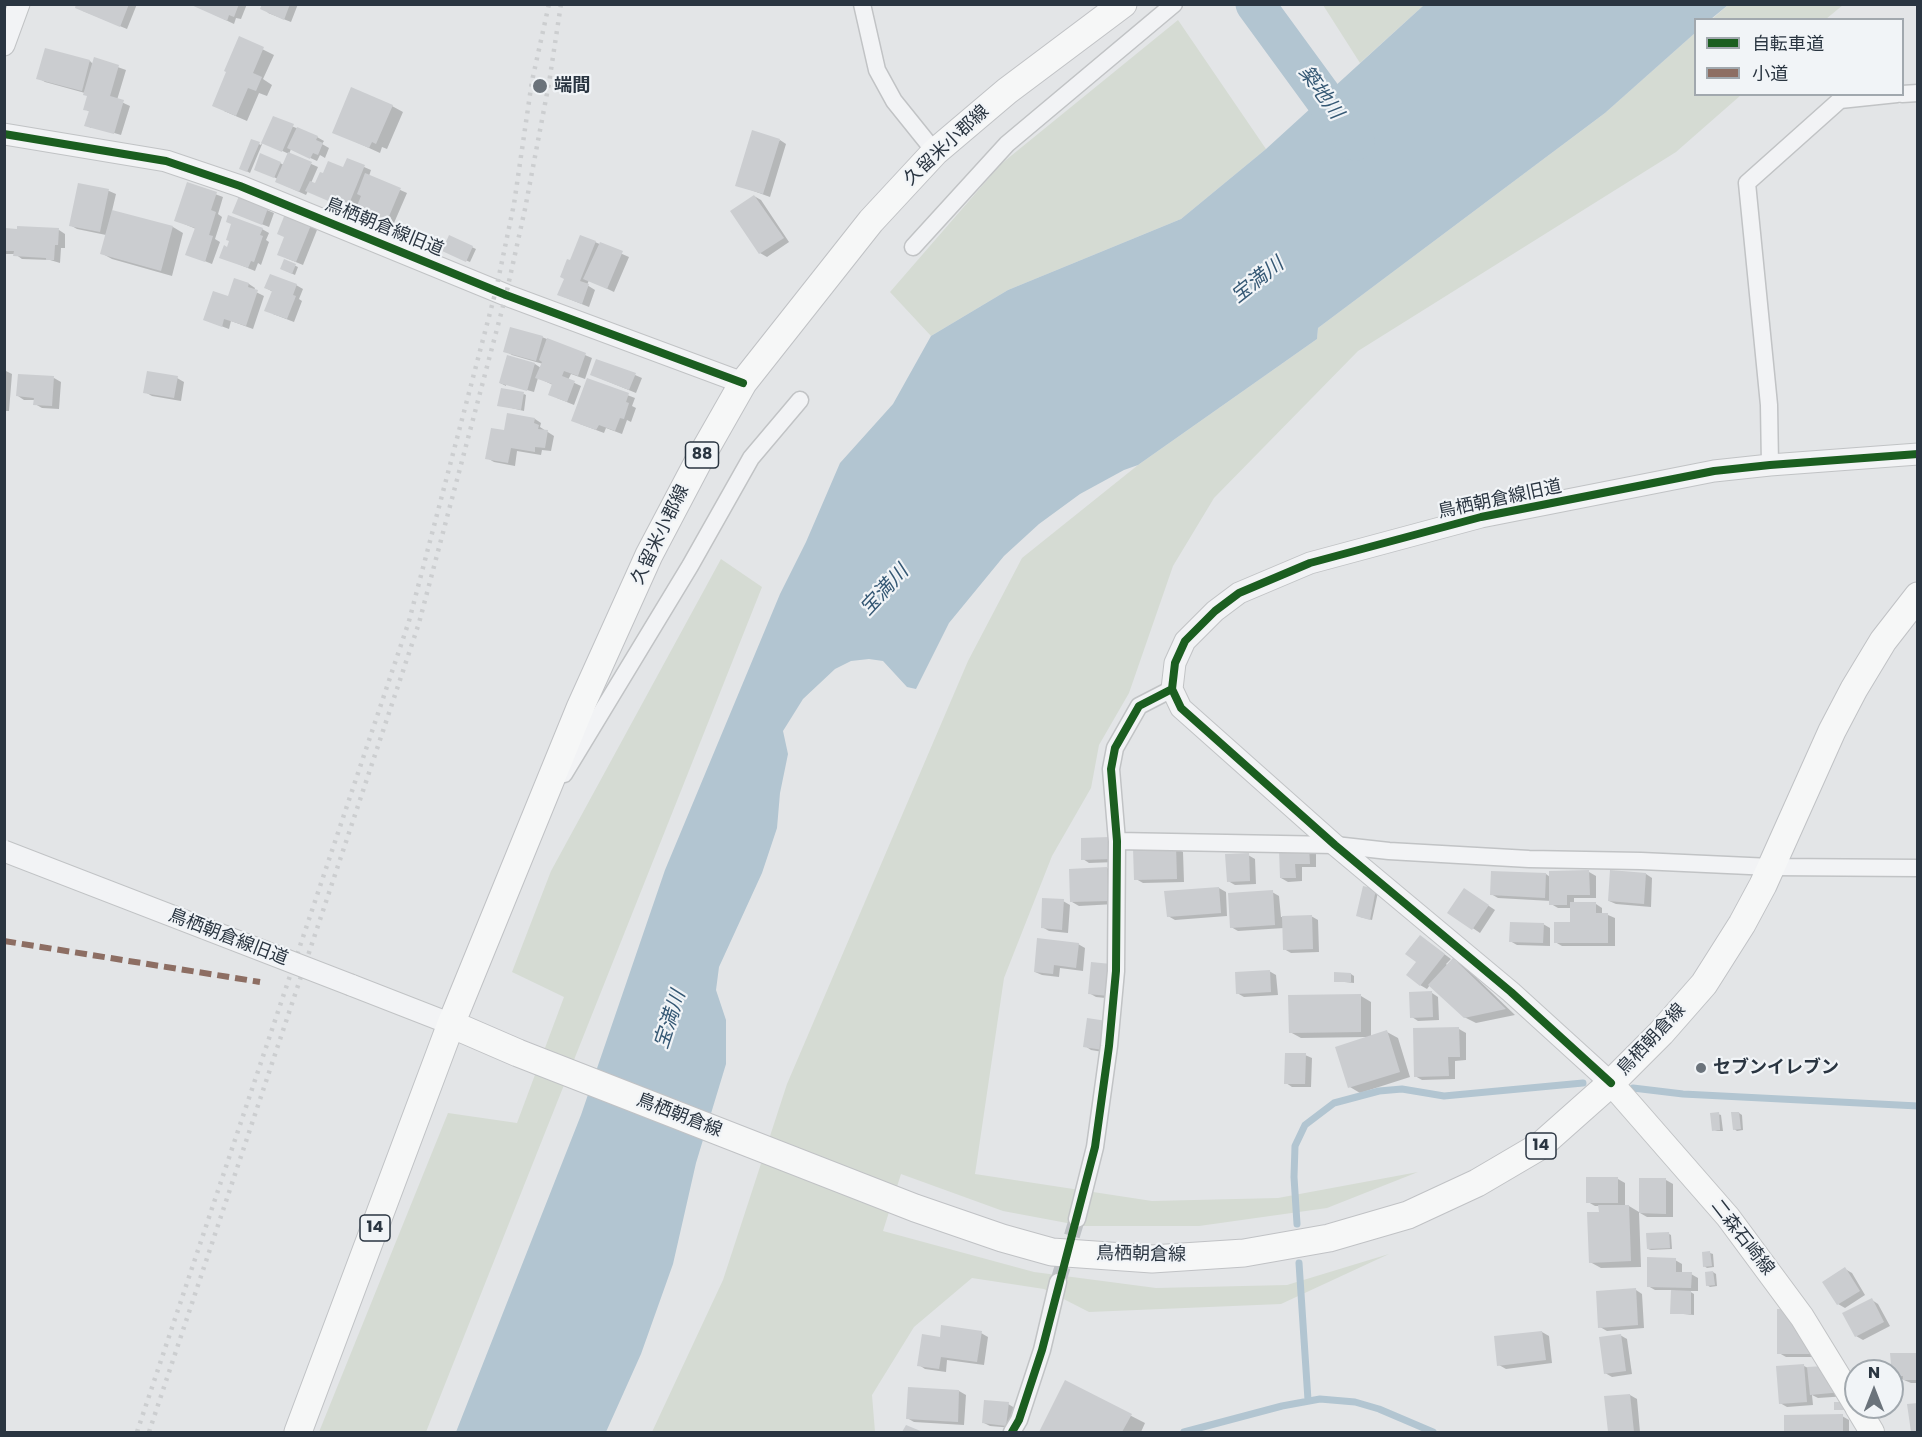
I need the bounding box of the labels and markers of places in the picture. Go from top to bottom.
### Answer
place label: 端間 [554,75,590,97]
marker: 端間 [531,77,549,95]
place label: セブンイレブン [1713,1057,1839,1079]
marker: セブンイレブン [1694,1061,1708,1075]

